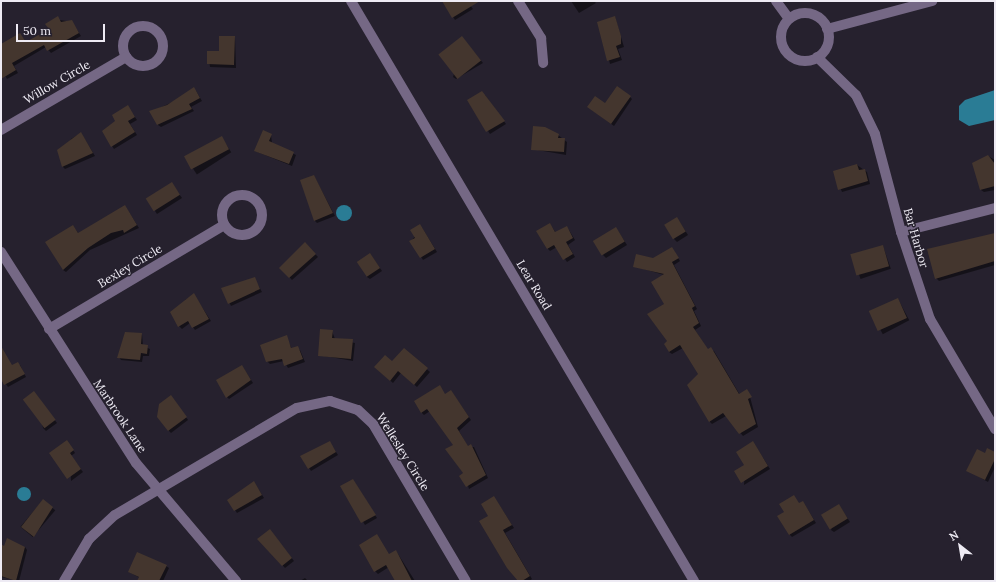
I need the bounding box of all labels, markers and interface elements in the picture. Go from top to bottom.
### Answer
scale bar [18,16,107,42]
text: 50 m [23,23,51,38]
street label: Willow Circle [21,57,93,107]
street label: Bar Harbor [901,206,931,270]
street label: Bexley Circle [95,241,165,291]
street label: Lear Road [513,257,555,313]
street label: Marbrook Lane [90,377,150,455]
street label: Wellesley Circle [373,411,433,493]
north arrow [940,526,980,566]
text: N [947,528,961,544]

